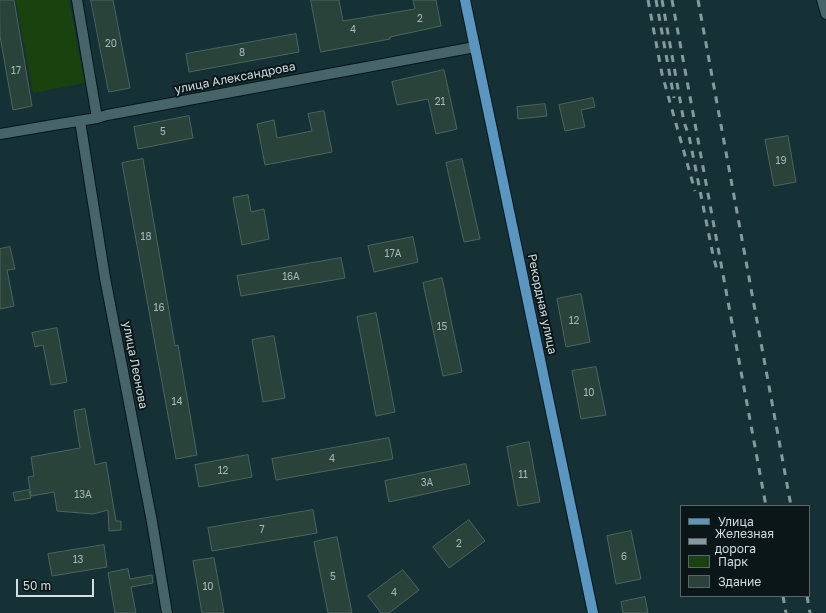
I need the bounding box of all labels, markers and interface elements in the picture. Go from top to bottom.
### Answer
house number: 2 [417,13,423,25]
house number: 4 [350,24,356,36]
house number: 20 [105,38,117,50]
house number: 8 [239,47,245,59]
street label: улица Александрова [173,59,297,97]
house number: 17 [11,65,21,77]
house number: 21 [435,96,445,108]
house number: 5 [160,126,166,138]
house number: 19 [776,155,786,167]
house number: 18 [141,231,151,243]
house number: 17А [385,248,401,260]
street label: Рекордная улица [524,253,560,355]
house number: 16А [282,271,300,283]
house number: 16 [154,302,164,314]
house number: 12 [569,315,579,327]
street label: улица Леонова [119,320,151,410]
house number: 15 [437,321,447,333]
house number: 10 [583,387,595,399]
house number: 14 [172,396,182,408]
house number: 4 [329,453,335,465]
house number: 12 [218,465,228,477]
house number: 11 [518,469,528,481]
house number: 3А [421,477,433,489]
house number: 13А [74,489,92,501]
legend [680,505,810,597]
text: Улица [718,514,754,529]
house number: 7 [259,524,265,536]
text: Железная дорога [715,526,774,556]
house number: 2 [456,538,462,550]
house number: 6 [621,551,627,563]
house number: 13 [73,554,83,566]
text: Парк [718,554,748,569]
scale bar [18,571,96,597]
house number: 5 [330,571,336,583]
text: Здание [718,574,761,589]
text: 50 m [23,578,51,593]
house number: 10 [202,581,214,593]
house number: 4 [391,587,397,599]

